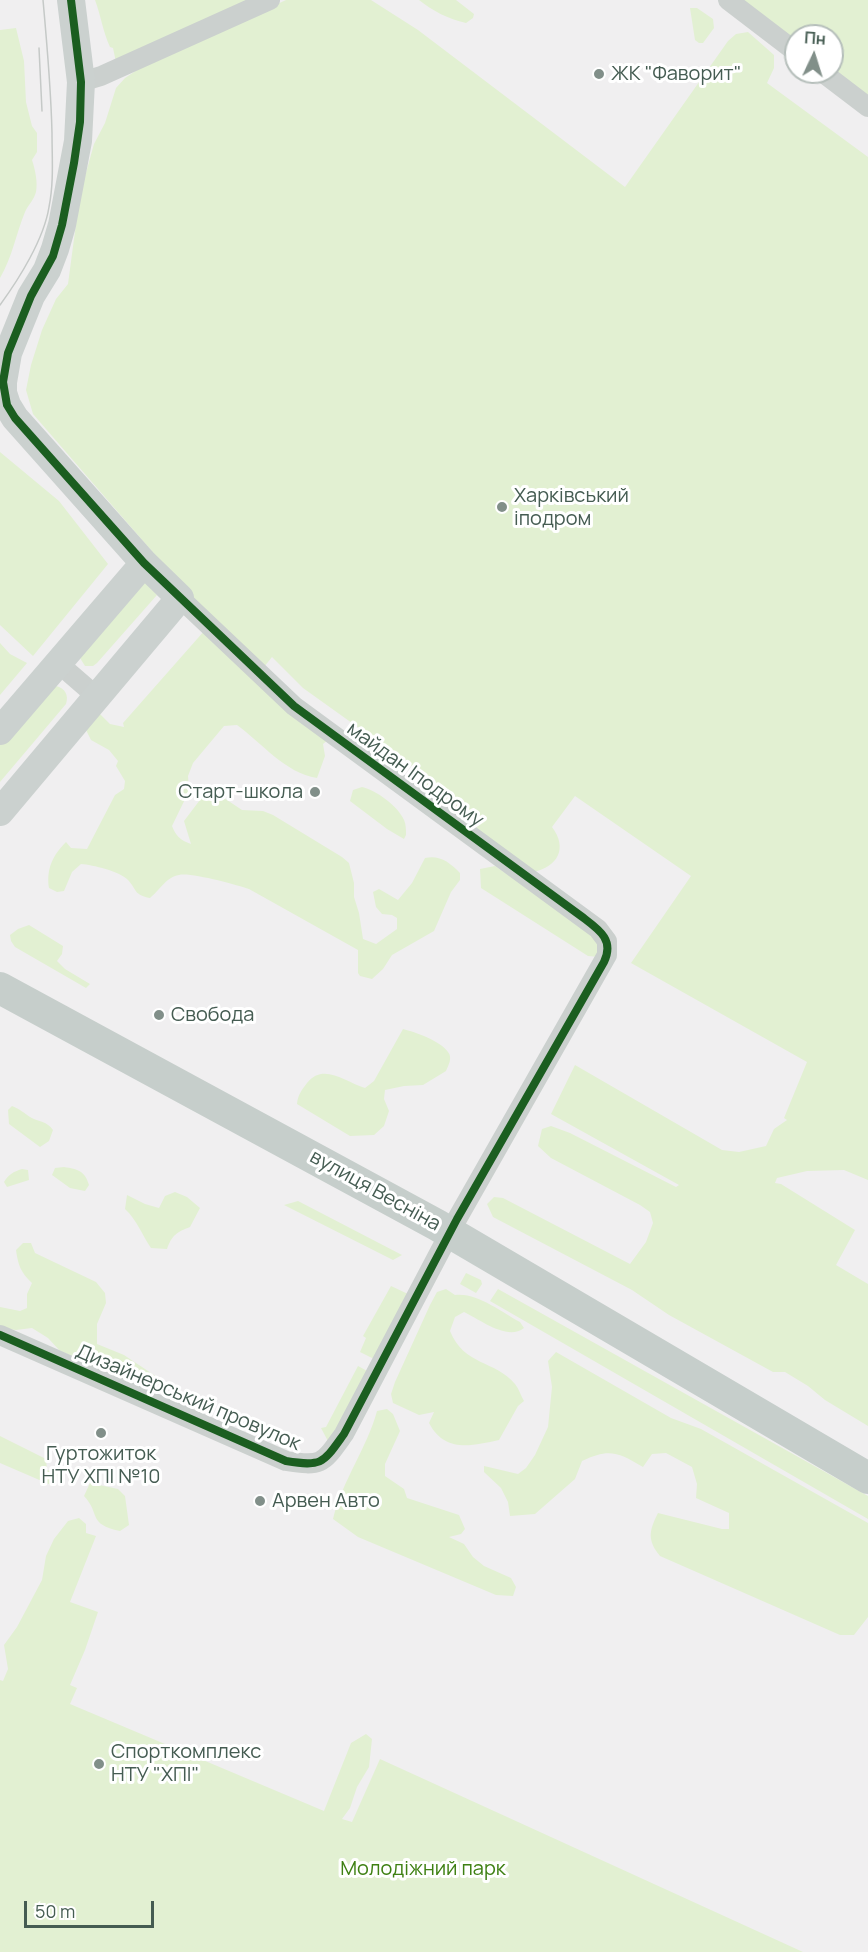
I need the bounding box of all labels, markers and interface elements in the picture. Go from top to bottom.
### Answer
north arrow [784,24,844,84]
text: Пн [804,26,827,50]
place label: ЖК "Фаворит" [611,62,742,86]
marker: ЖК "Фаворит" [592,67,606,81]
place label: Харківський іподром [514,484,629,531]
marker: Харківський іподром [495,500,509,514]
street label: майдан Іподрому [342,717,488,833]
place label: Старт-школа [178,780,303,804]
marker: Старт-школа [308,785,322,799]
place label: Свобода [171,1003,254,1027]
marker: Свобода [152,1008,166,1022]
street label: вулиця Весніна [306,1145,444,1237]
street label: Дизайнерський провулок [72,1340,304,1456]
marker: Гуртожиток НТУ ХПІ №10 [94,1426,108,1440]
place label: Гуртожиток НТУ ХПІ №10 [42,1442,160,1489]
place label: Арвен Авто [272,1489,380,1513]
marker: Арвен Авто [253,1494,267,1508]
place label: Спорткомплекс НТУ "ХПІ" [111,1740,261,1787]
marker: Спорткомплекс НТУ "ХПІ" [92,1757,106,1771]
park label: Молодіжний парк [340,1857,506,1881]
scale bar [27,1889,158,1927]
text: 50 m [35,1899,75,1923]

